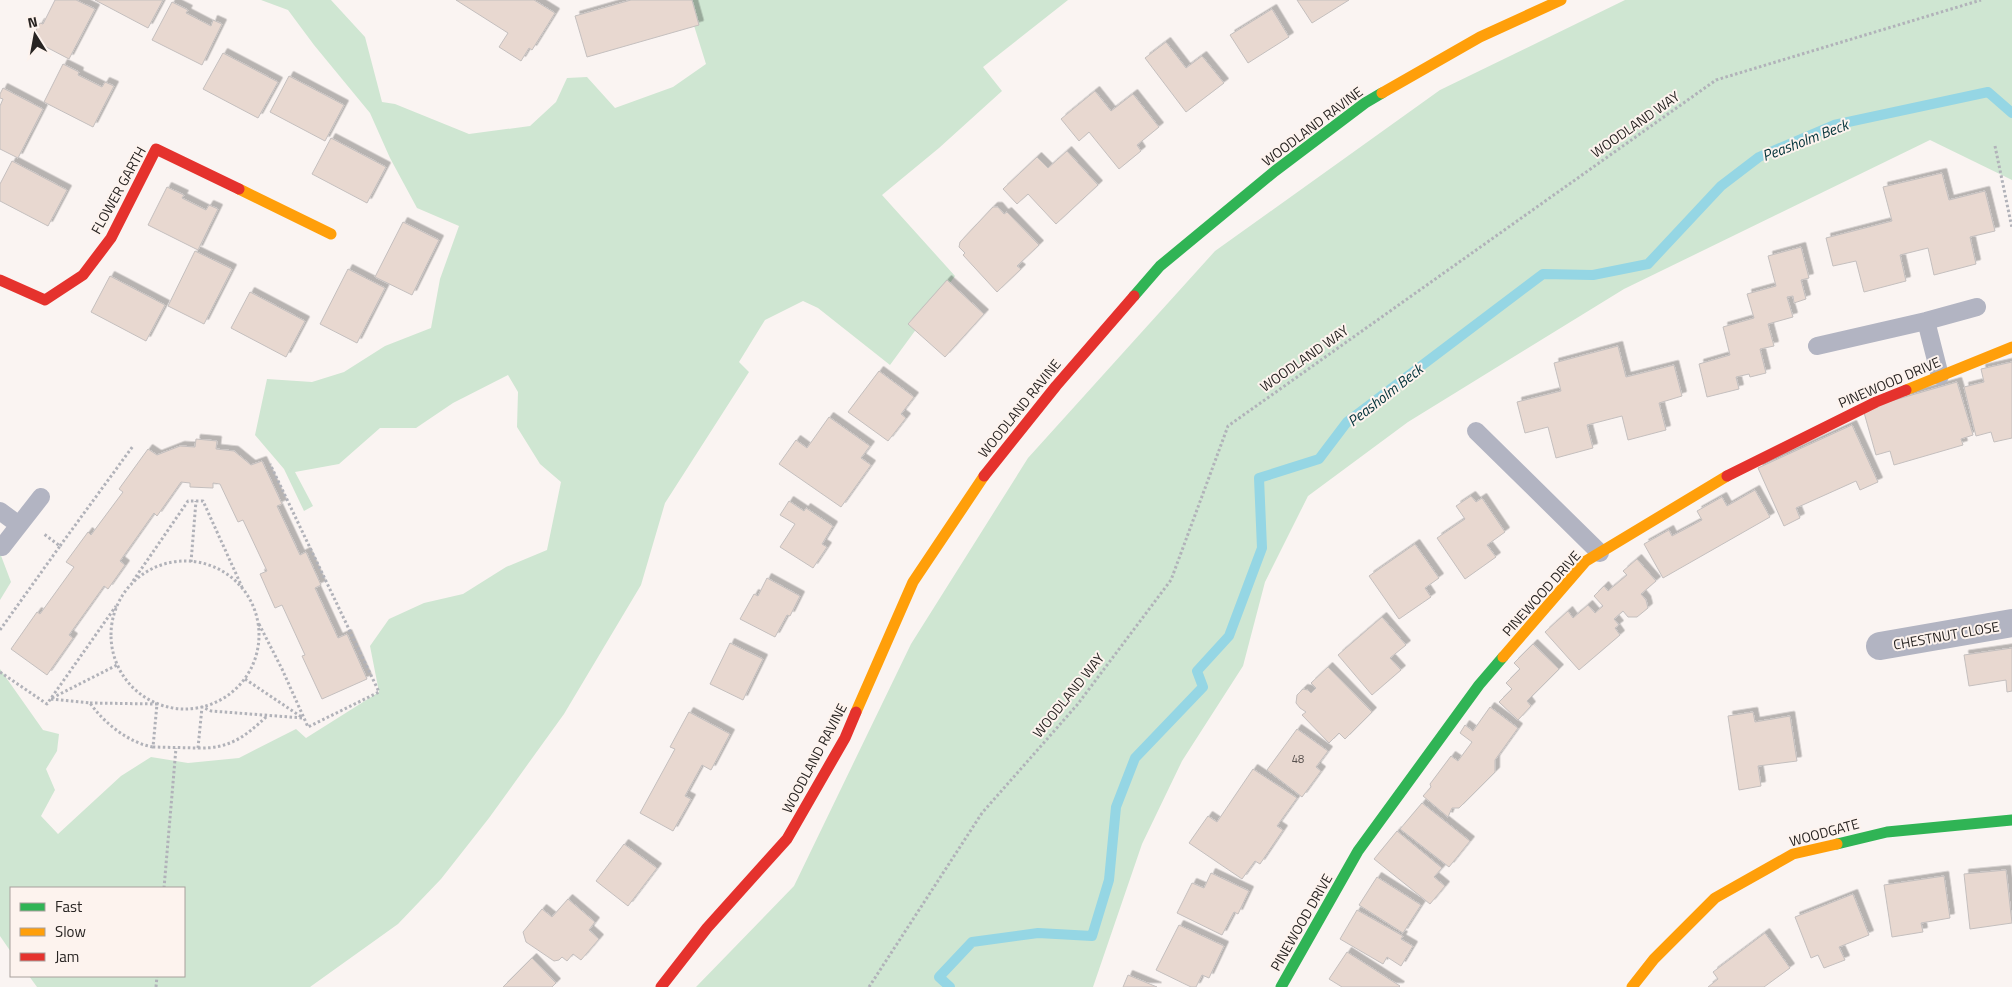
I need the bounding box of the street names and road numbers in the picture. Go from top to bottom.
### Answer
street label: WOODLAND RAVINE [1257,81,1367,171]
street label: WOODLAND WAY [1586,85,1684,162]
street label: FLOWER GARTH [85,142,151,238]
street label: WOODLAND WAY [1255,319,1353,396]
street label: PINEWOOD DRIVE [1835,351,1943,413]
street label: WOODLAND RAVINE [973,354,1066,462]
street label: PINEWOOD DRIVE [1497,545,1585,641]
street label: CHESTNUT CLOSE [1891,615,2001,655]
street label: WOODLAND WAY [1027,648,1109,742]
street label: WOODLAND RAVINE [776,699,852,817]
street label: WOODGATE [1787,813,1861,851]
street label: PINEWOOD DRIVE [1265,869,1337,974]

